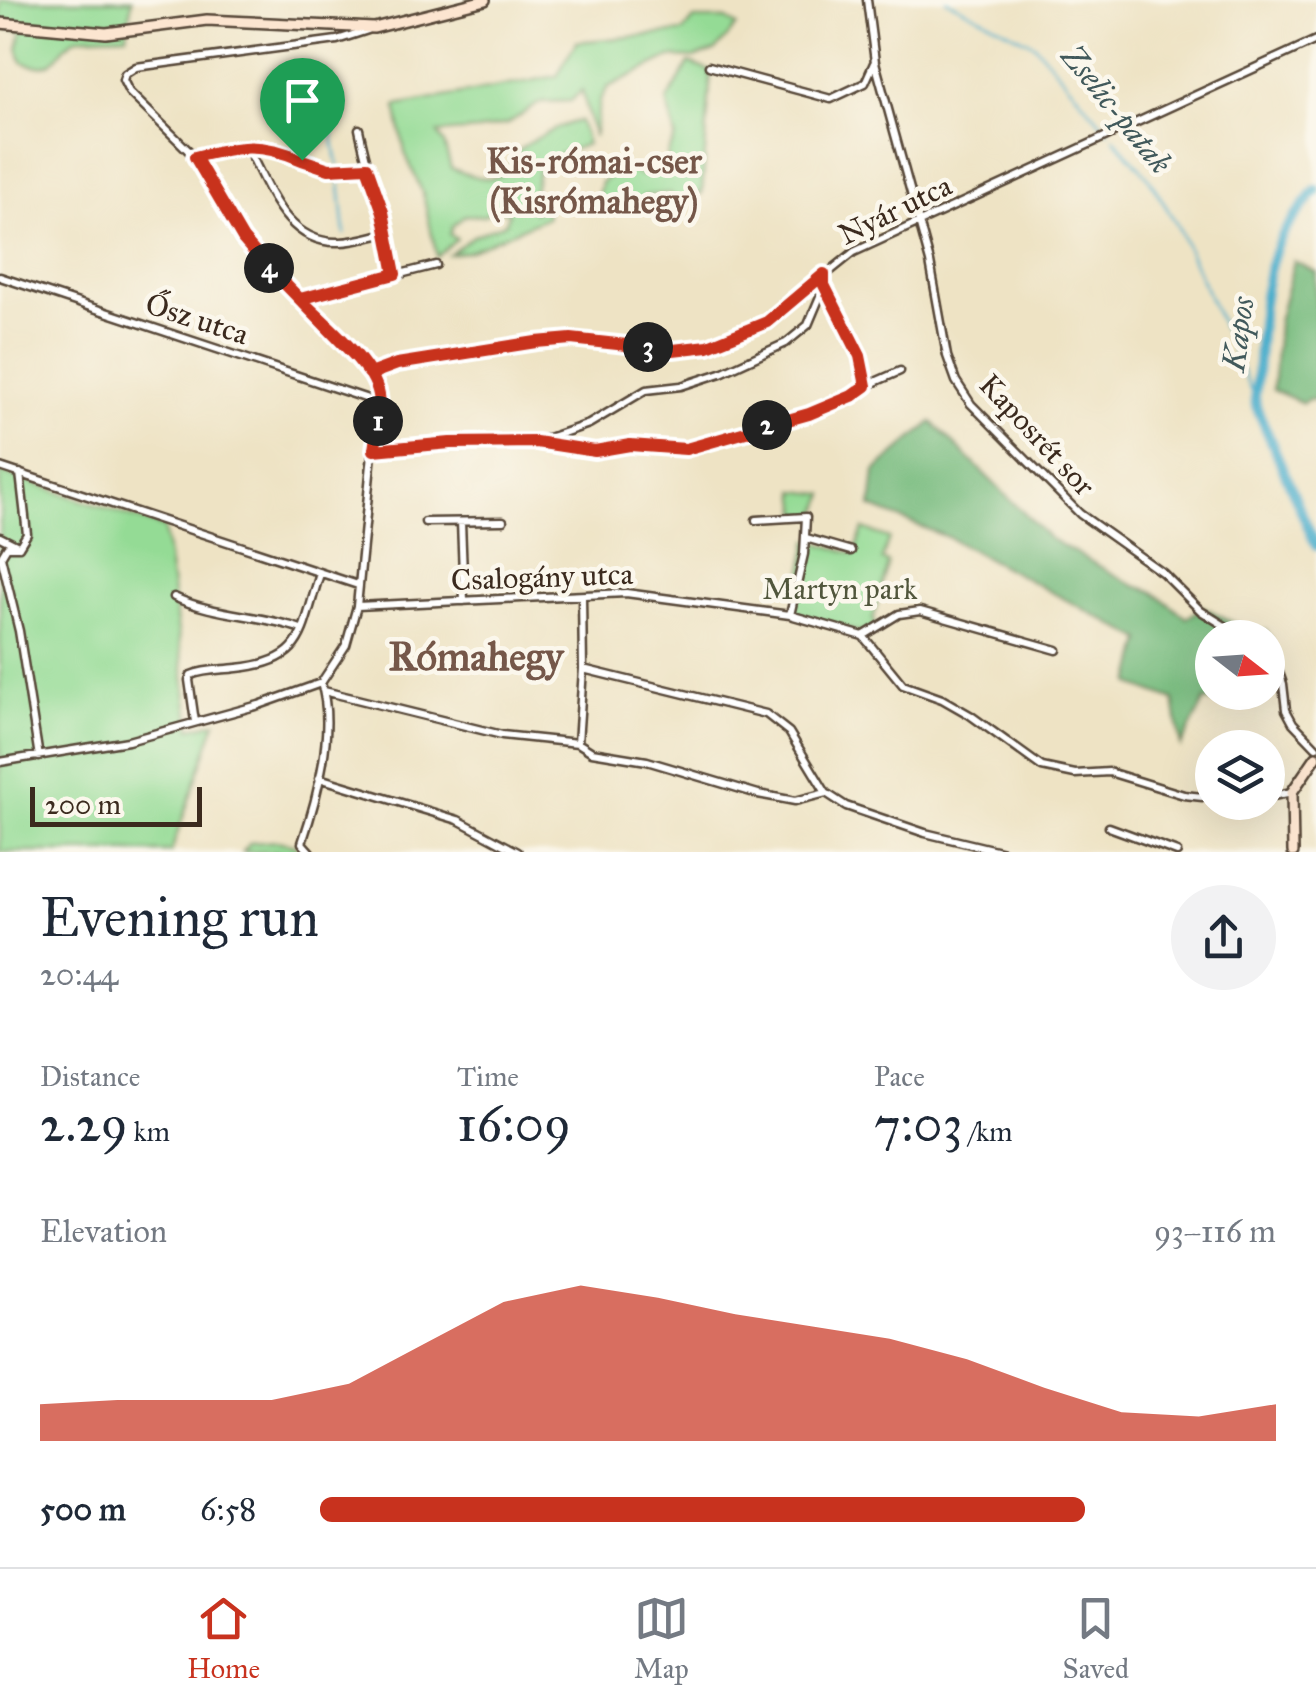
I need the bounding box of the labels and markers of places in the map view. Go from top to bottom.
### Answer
pin [260,58,345,161]
pin: 4 [244,243,294,293]
pin: 3 [623,322,673,372]
pin: 1 [353,396,403,446]
pin: 2 [742,400,792,450]

